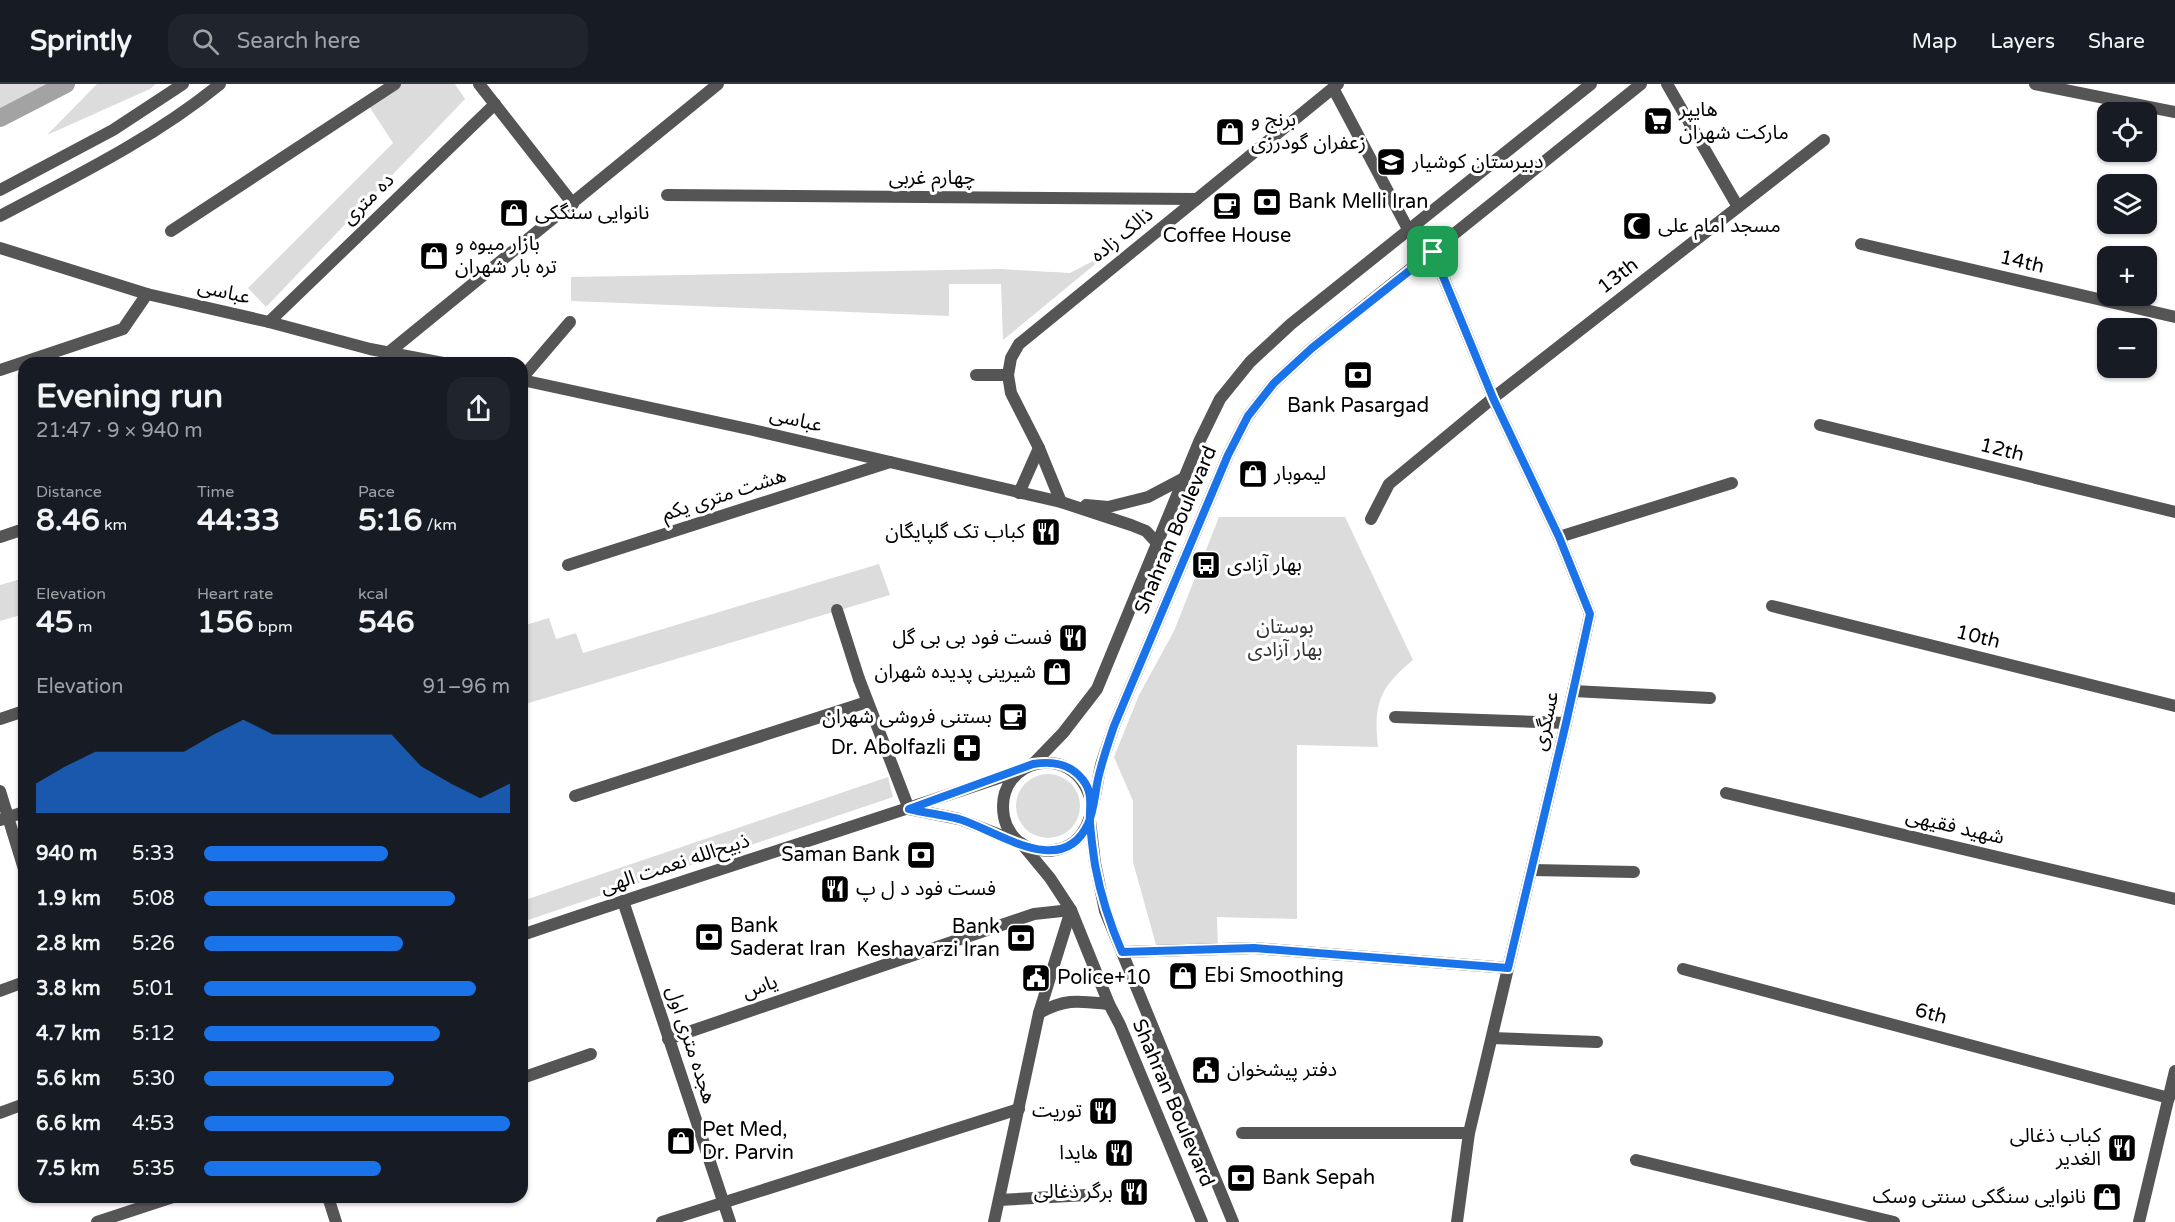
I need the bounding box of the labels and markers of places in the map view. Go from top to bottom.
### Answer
place label: هایپر مارکت شهران [1678,98,1789,145]
supermarket icon: هایپر مارکت شهران [1642,105,1674,137]
place label: برنج و زعفران گودرزی [1251,108,1366,155]
shop icon: برنج و زعفران گودرزی [1214,116,1246,148]
school or university icon: دبیرستان کوشیار [1375,146,1407,178]
place label: دبیرستان کوشیار [1411,150,1544,174]
bank icon: Bank Melli Iran [1251,186,1283,218]
cafe icon: Coffee House [1211,190,1243,222]
place label: Bank Melli Iran [1288,190,1428,214]
shop icon: نانوایی سنگکی [498,197,530,229]
place label: نانوایی سنگکی [535,201,649,225]
mosque icon: مسجد امام علی [1621,210,1653,242]
place label: مسجد امام علی [1658,214,1781,240]
place label: Coffee House [1163,224,1291,248]
pin [1407,226,1458,277]
place label: بازار میوه و تره بار شهران [455,232,557,279]
shop icon: بازار میوه و تره بار شهران [418,240,450,272]
bank icon: Bank Pasargad [1342,359,1374,391]
place label: Bank Pasargad [1287,394,1429,418]
shop icon: لیموبار [1237,458,1269,490]
place label: لیموبار [1273,462,1326,486]
restaurant icon: کباب تک گلپایگان [1030,516,1062,548]
place label: کباب تک گلپایگان [885,520,1026,544]
bus stop icon: بهار آزادی [1190,549,1222,581]
place label: بهار آزادی [1227,553,1302,577]
restaurant icon: فست فود بی بی گل [1057,622,1089,654]
place label: فست فود بی بی گل [892,626,1052,650]
shop icon: شیرینی پدیده شهران [1041,656,1073,688]
place label: شیرینی پدیده شهران [875,660,1036,684]
cafe icon: بستنی فروشی شهران [997,701,1029,733]
place label: بستنی فروشی شهران [822,705,992,729]
pharmacy icon: Dr. Abolfazli [951,732,983,764]
place label: Dr. Abolfazli [831,736,946,760]
bank icon: Saman Bank [905,839,937,871]
place label: Saman Bank [781,843,900,867]
restaurant icon: فست فود د ل پ [819,873,851,905]
place label: فست فود د ل پ [856,877,996,902]
place label: Bank Saderat Iran [730,914,846,961]
place label: Bank Keshavarzi Iran [856,915,1000,962]
bank icon: Bank Saderat Iran [693,921,725,953]
bank icon: Bank Keshavarzi Iran [1005,922,1037,954]
shop icon: Ebi Smoothing [1167,960,1199,992]
public building icon: Police+10 [1020,962,1052,994]
place label: Ebi Smoothing [1204,964,1344,988]
place label: Police+10 [1057,966,1151,990]
public building icon: دفتر پیشخوان [1190,1054,1222,1086]
place label: دفتر پیشخوان [1227,1058,1337,1082]
restaurant icon: توریت [1087,1095,1119,1127]
place label: توریت [1032,1099,1082,1123]
place label: Pet Med, Dr. Parvin [702,1118,794,1165]
place label: کباب ذغالی الغدیر [2010,1124,2102,1171]
shop icon: Pet Med, Dr. Parvin [665,1125,697,1157]
restaurant icon: کباب ذغالی الغدیر [2106,1132,2138,1164]
restaurant icon: هایدا [1103,1137,1135,1169]
place label: هایدا [1059,1141,1098,1165]
bank icon: Bank Sepah [1225,1162,1257,1194]
place label: Bank Sepah [1262,1166,1375,1190]
restaurant icon: برگر ذغالی [1118,1176,1150,1208]
place label: برگر ذغالی [1034,1180,1113,1204]
shop icon: نانوایی سنگکی سنتی وسک [2091,1181,2123,1213]
place label: نانوایی سنگکی سنتی وسک [1873,1185,2086,1209]

